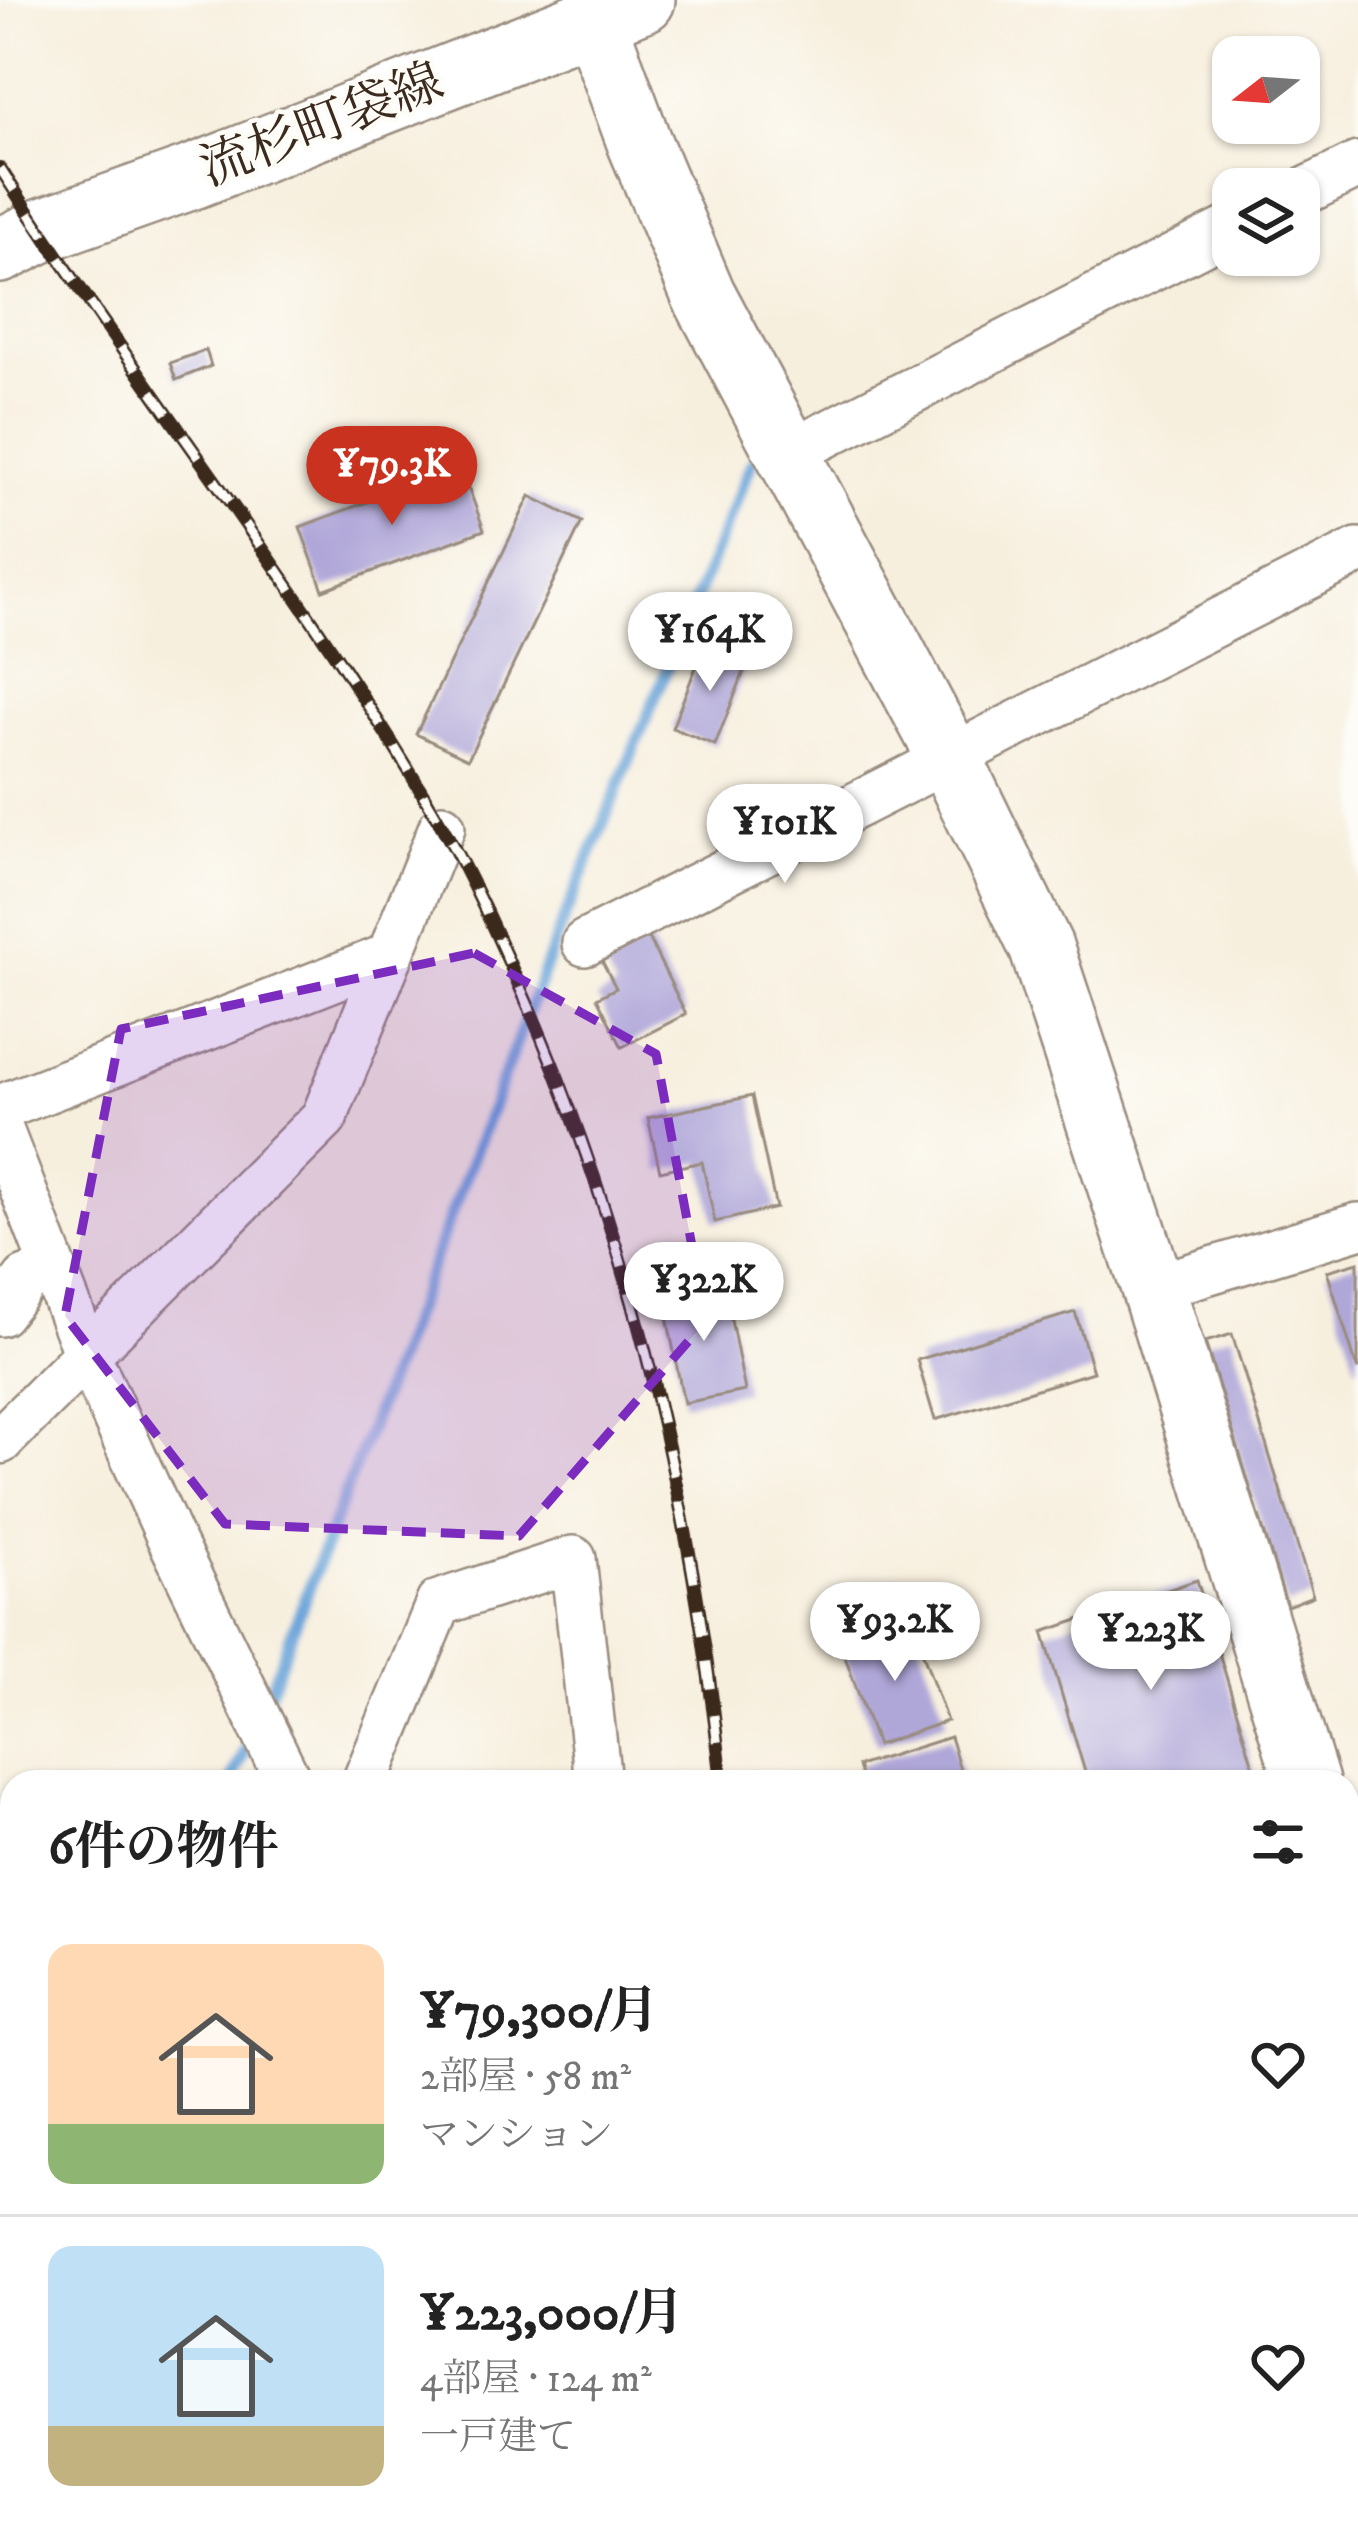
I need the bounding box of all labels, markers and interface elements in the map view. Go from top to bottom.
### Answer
north arrow [1212,36,1320,144]
map controls [1212,36,1320,276]
street label: 流杉町袋線 [191,50,453,202]
button: layers [1212,168,1320,276]
pin: ¥79.3K [294,426,490,528]
text: ¥79.3K [333,440,451,489]
pin: ¥164K [626,592,794,694]
text: ¥164K [655,606,765,655]
pin: ¥101K [701,784,869,886]
text: ¥101K [734,798,836,847]
pin: ¥322K [620,1242,788,1344]
text: ¥322K [651,1256,757,1305]
pin: ¥93.2K [797,1582,993,1684]
pin: ¥223K [1067,1591,1235,1693]
text: ¥93.2K [837,1596,953,1645]
text: ¥223K [1098,1605,1204,1654]
icon: filters [1245,1809,1311,1875]
text: 6件の物件 [48,1816,279,1880]
text: ¥79,300/月 [420,1980,659,2044]
icon: home [144,1992,288,2136]
icon: heart [1245,2031,1311,2097]
text: 2部屋 · 58 m² [420,2053,631,2102]
text: マンション [420,2111,613,2160]
text: ¥223,000/月 [420,2282,684,2346]
icon: home [144,2294,288,2438]
icon: heart [1245,2333,1311,2399]
text: 4部屋 · 124 m² [420,2355,652,2404]
text: 一戸建て [420,2413,576,2462]

